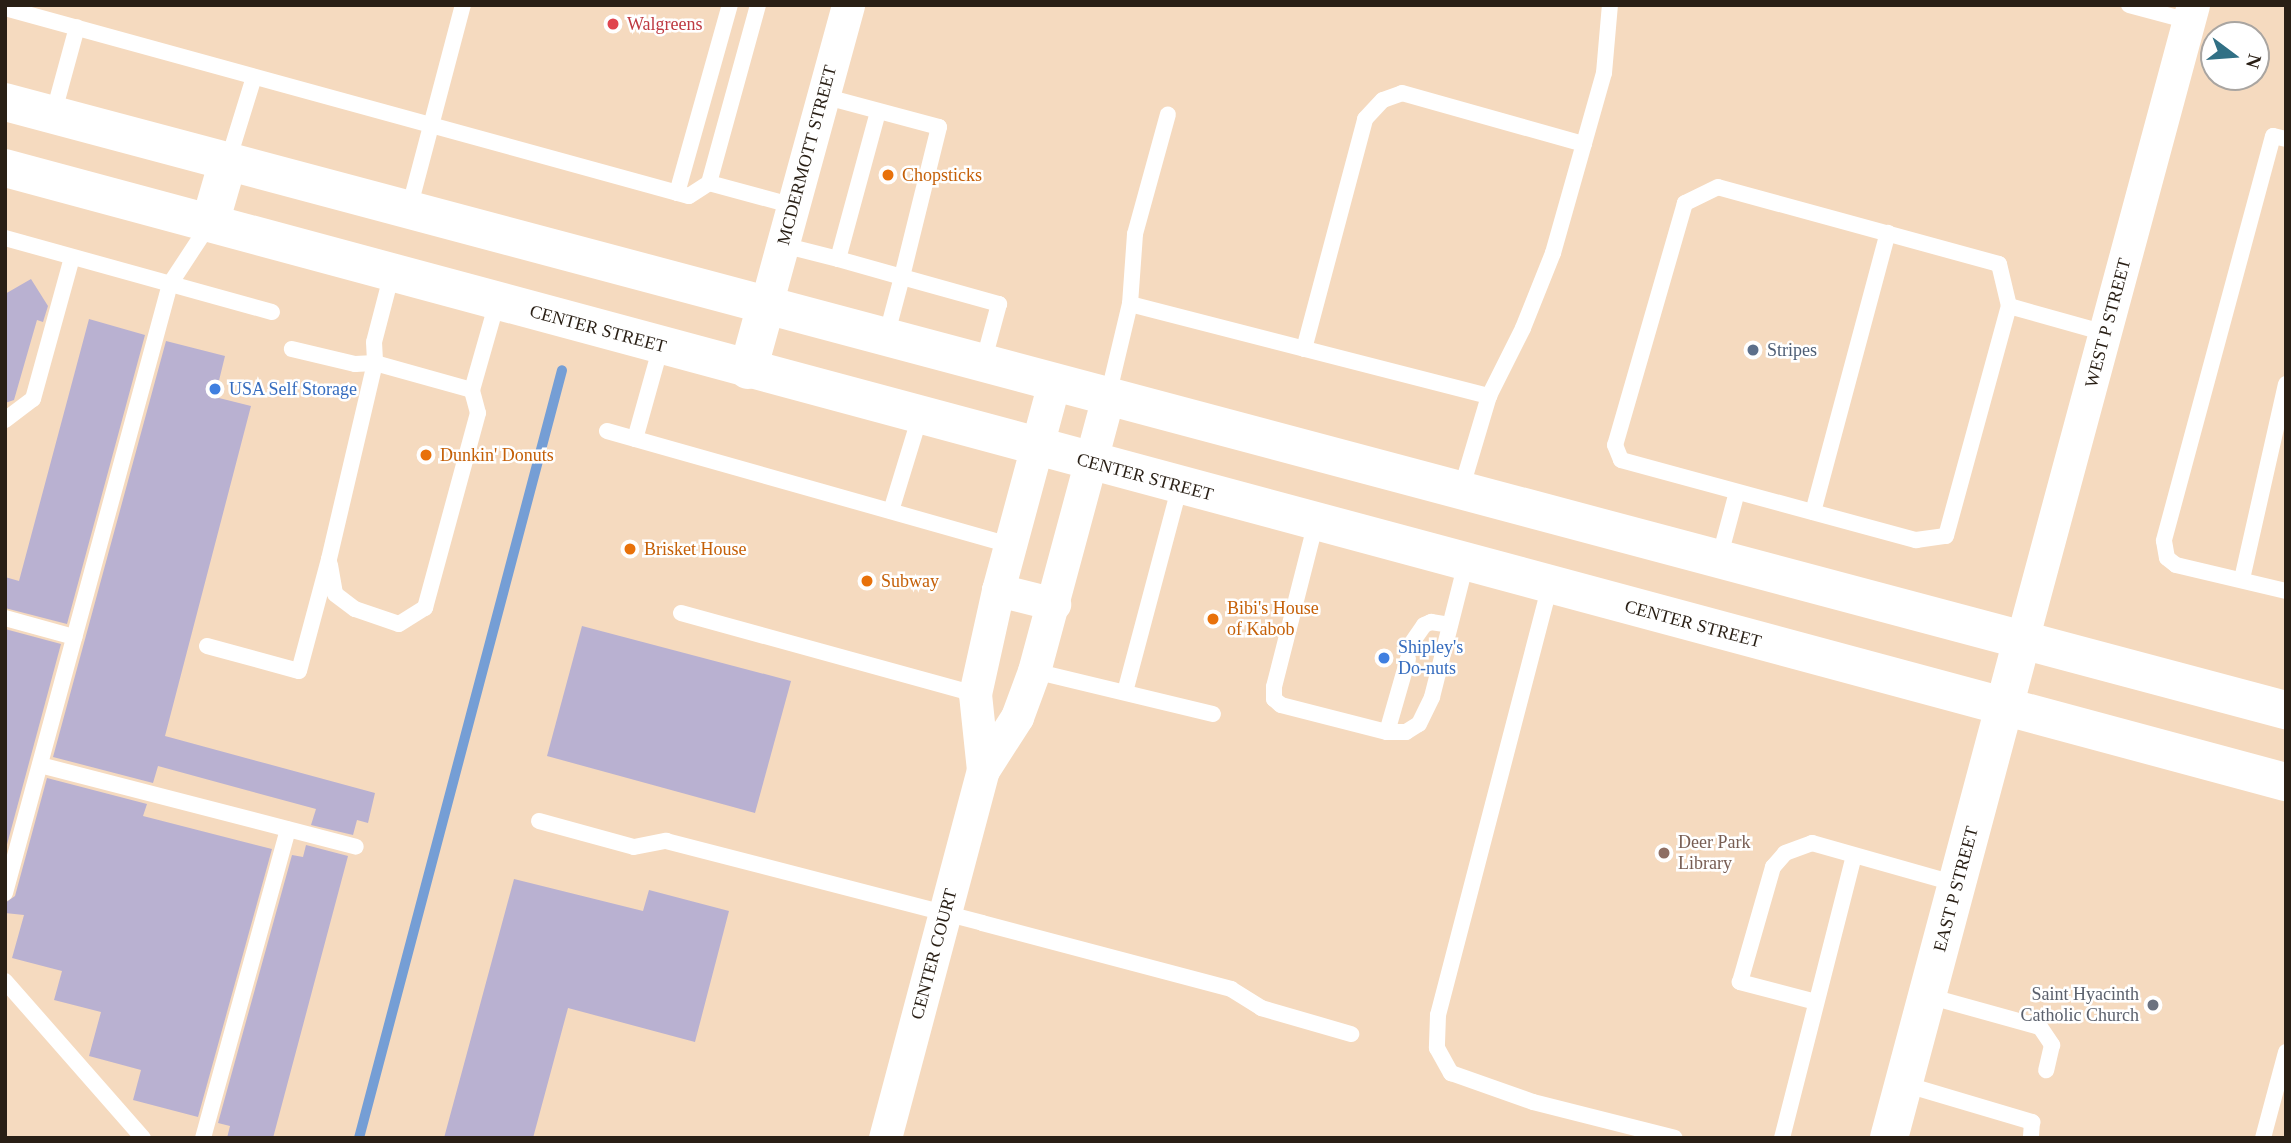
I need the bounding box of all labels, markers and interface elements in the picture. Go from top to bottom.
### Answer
place label: Walgreens [627,13,703,35]
marker: Walgreens [605,16,621,32]
north arrow [2200,21,2270,91]
text: N [2242,52,2266,71]
street label: MCDERMOTT STREET [773,63,841,247]
place label: Chopsticks [902,164,982,186]
marker: Chopsticks [880,167,896,183]
street label: WEST P STREET [2080,255,2136,391]
street label: CENTER STREET [527,300,669,358]
place label: Stripes [1767,339,1817,361]
marker: Stripes [1745,342,1761,358]
place label: USA Self Storage [229,378,358,400]
marker: USA Self Storage [207,381,223,397]
place label: Dunkin' Donuts [440,444,554,466]
marker: Dunkin' Donuts [418,447,434,463]
street label: CENTER STREET [1074,448,1216,506]
place label: Brisket House [644,538,746,560]
marker: Brisket House [622,541,638,557]
place label: Subway [881,570,939,592]
marker: Subway [859,573,875,589]
street label: CENTER STREET [1622,595,1764,653]
place label: Bibi's House of Kabob [1227,598,1319,640]
marker: Bibi's House of Kabob [1205,611,1221,627]
place label: Shipley's Do-nuts [1398,637,1463,680]
marker: Shipley's Do-nuts [1376,650,1392,666]
street label: EAST P STREET [1929,823,1983,955]
place label: Deer Park Library [1678,832,1750,874]
marker: Deer Park Library [1656,845,1672,861]
street label: CENTER COURT [906,886,962,1022]
place label: Saint Hyacinth Catholic Church [2021,984,2139,1026]
marker: Saint Hyacinth Catholic Church [2145,997,2161,1013]

